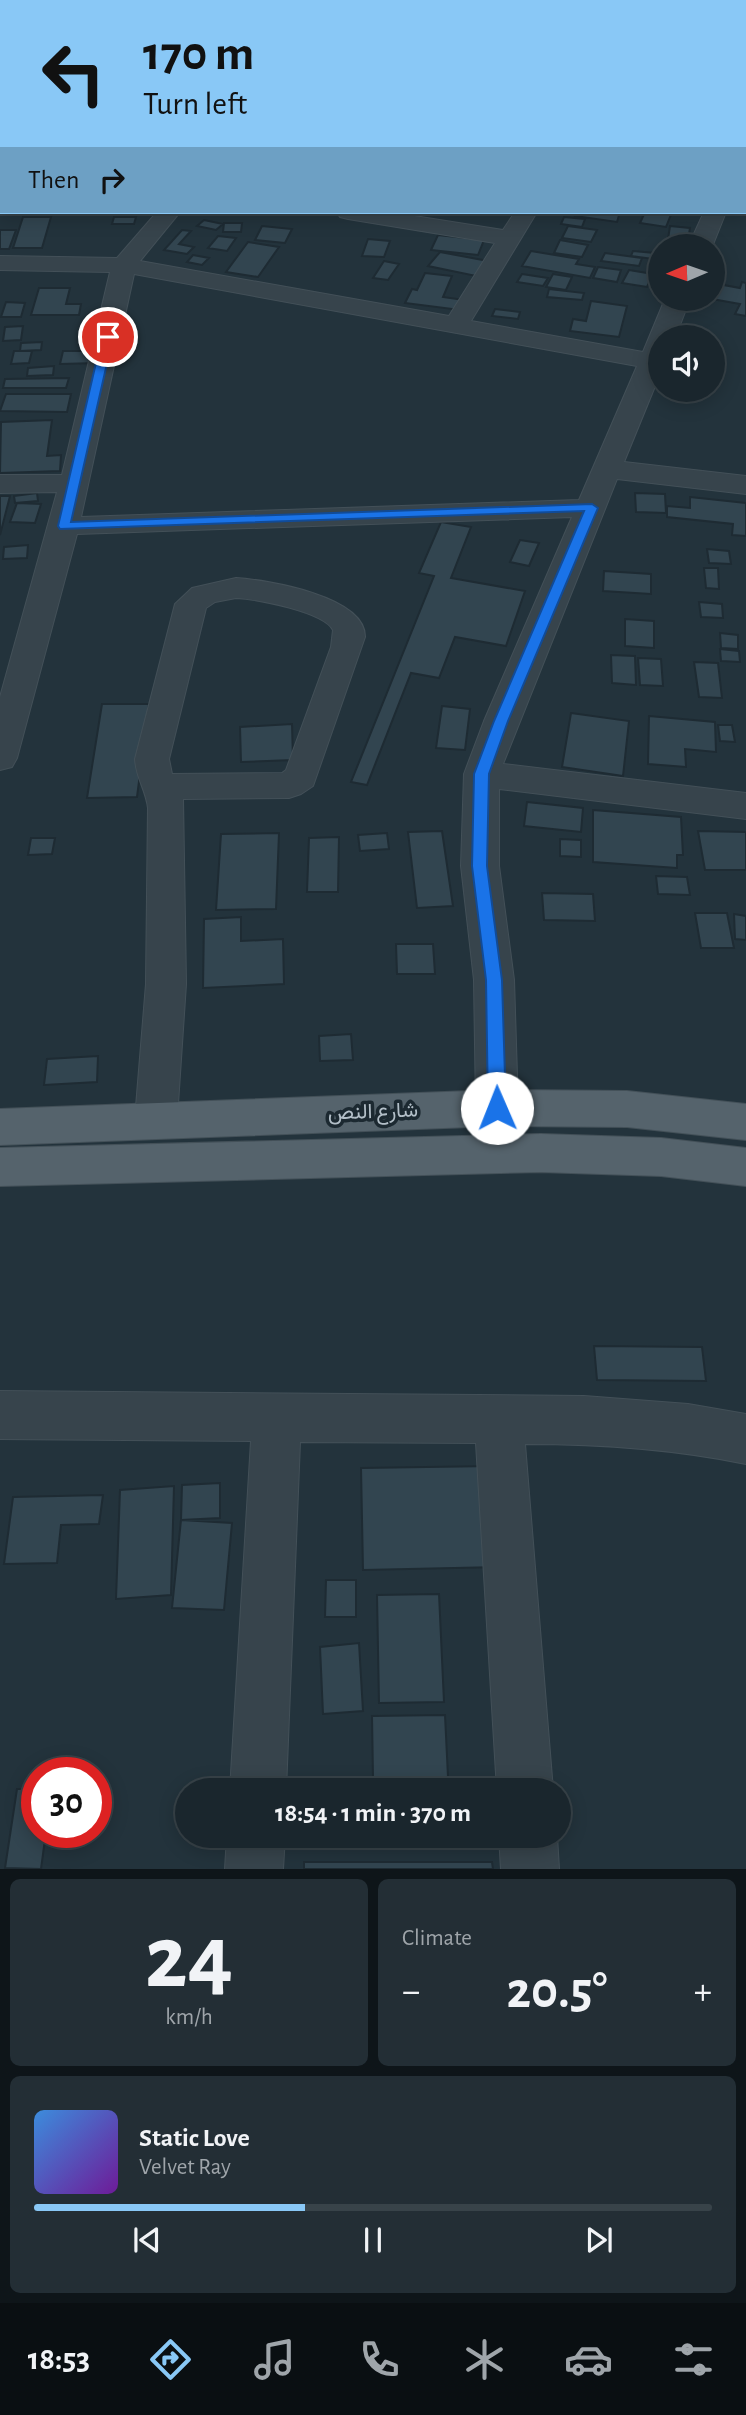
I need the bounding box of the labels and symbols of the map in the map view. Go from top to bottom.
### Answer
north arrow [648,234,724,312]
pin [78,307,138,367]
position arrow [460,1071,534,1145]
street label: شارع النص [327,1099,419,1127]
speed limit sign: 30 [21,1757,112,1848]

